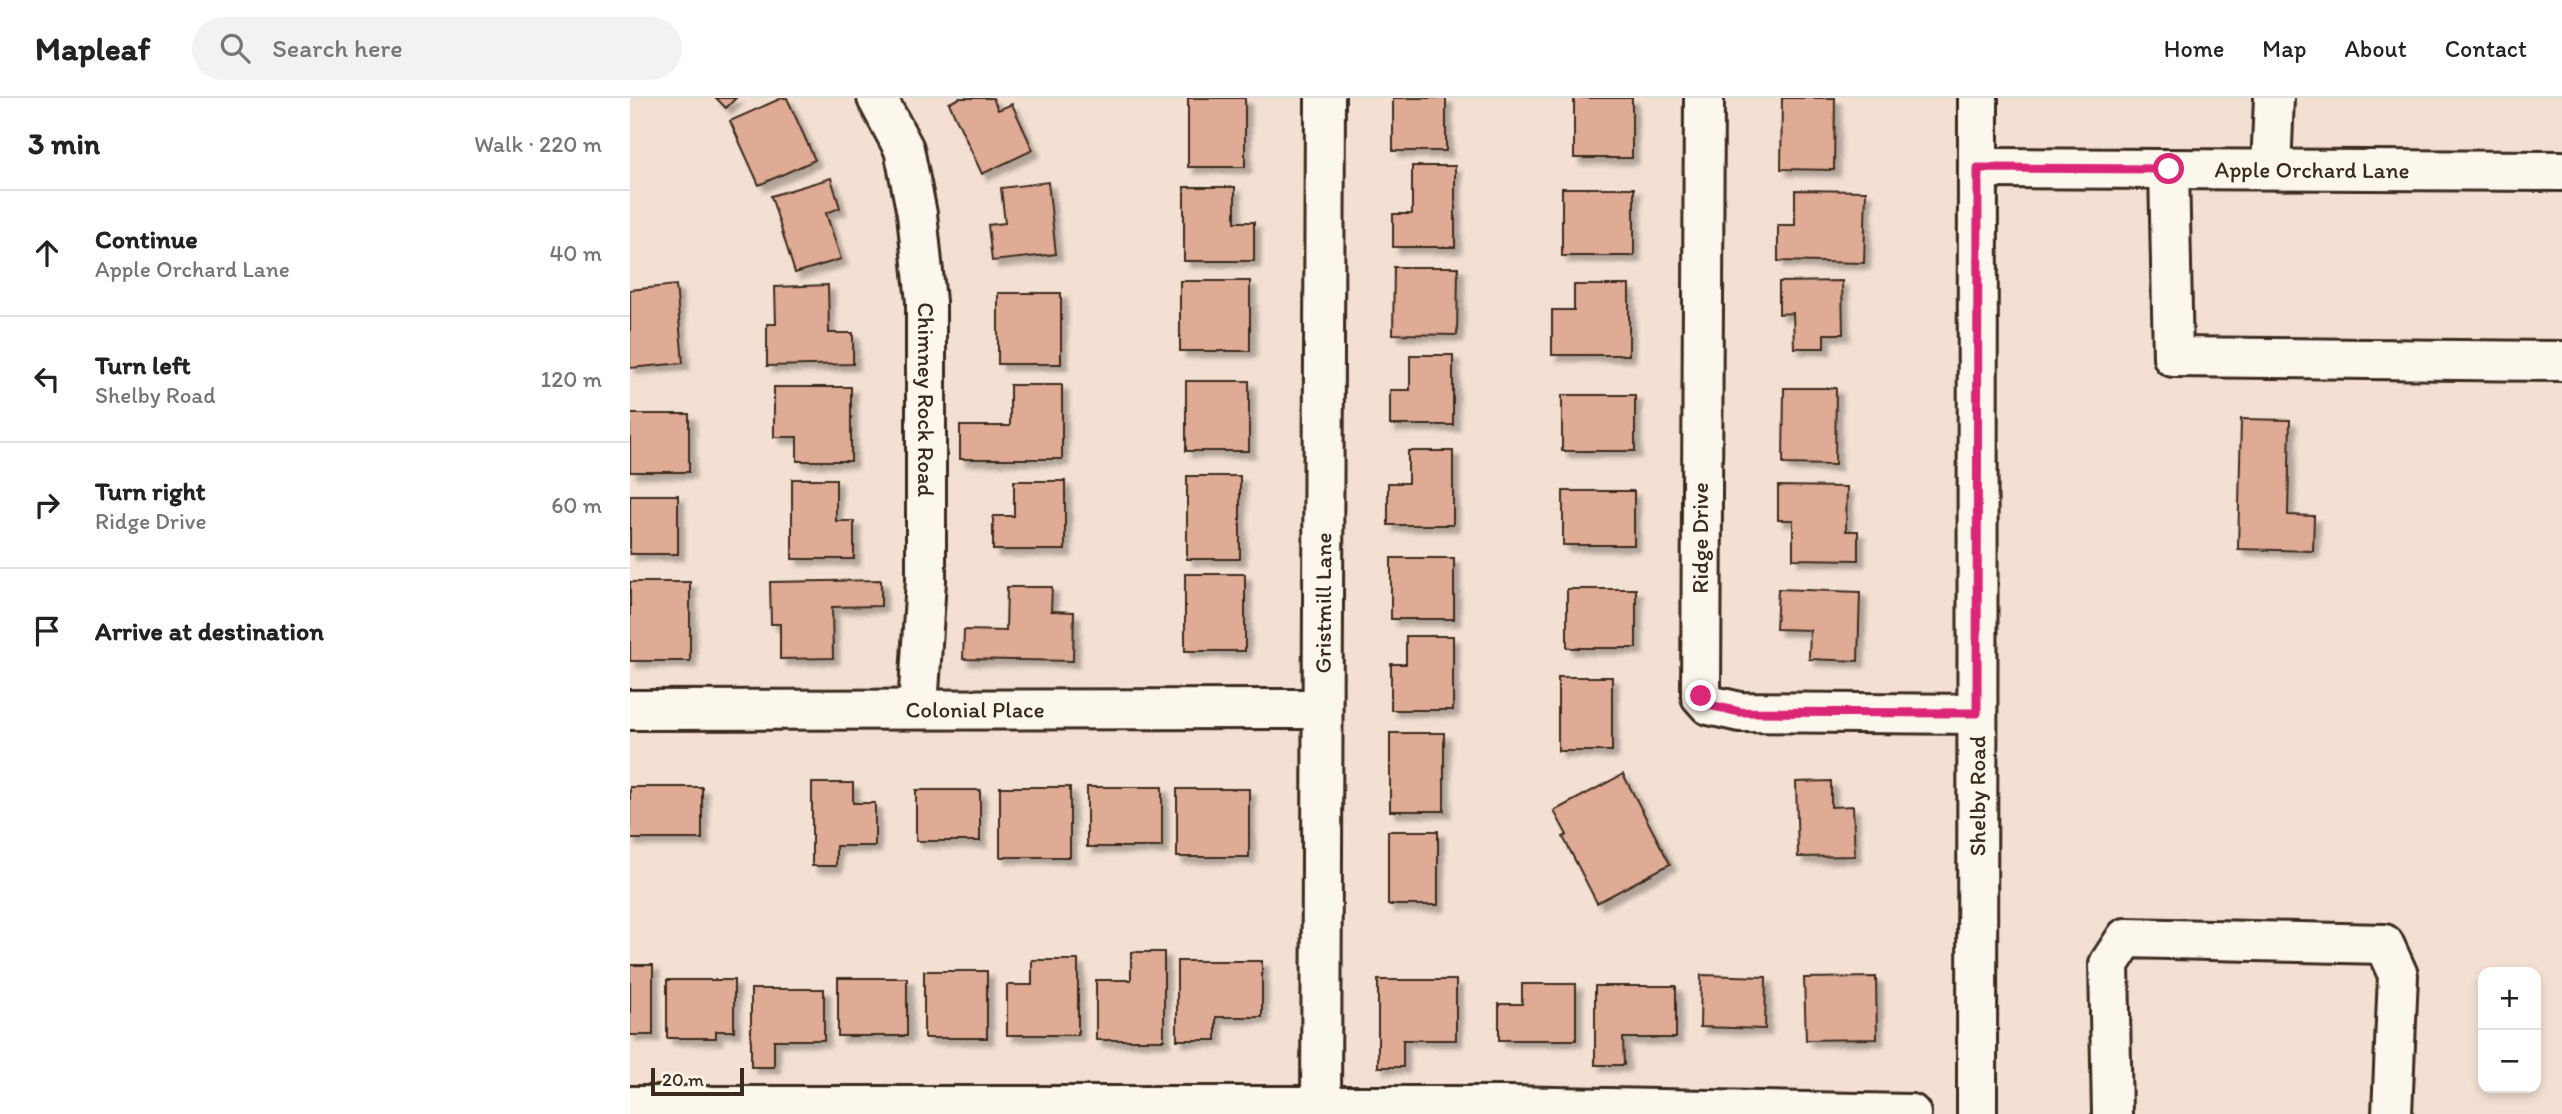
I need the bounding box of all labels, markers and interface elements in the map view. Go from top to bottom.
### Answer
search box [192,17,682,80]
text: Mapleaf [35,29,150,68]
icon: search [216,29,254,67]
text: Search here [272,32,403,64]
text: Home [2164,34,2224,63]
text: Map [2262,34,2306,63]
text: About [2344,34,2407,63]
text: Contact [2445,34,2527,63]
text: 3 min [28,125,100,162]
text: Walk · 220 m [474,130,602,158]
route start [2153,153,2184,184]
street label: Apple Orchard Lane [2214,155,2410,184]
text: Continue [95,223,198,255]
icon: ahead [28,234,66,272]
text: 40 m [549,239,602,267]
text: Apple Orchard Lane [95,255,290,283]
street label: Chimney Rock Road [912,302,940,497]
text: Turn left [95,349,191,381]
icon: left [28,360,66,398]
text: 120 m [541,365,602,393]
text: Shelby Road [95,381,216,409]
text: Turn right [95,475,206,507]
street label: Ridge Drive [1686,482,1714,594]
icon: right [28,486,66,524]
text: 60 m [551,491,602,519]
text: Ridge Drive [95,507,206,535]
street label: Gristmill Lane [1309,533,1337,673]
icon: arrive [28,612,66,650]
text: Arrive at destination [95,615,324,647]
route end [1685,680,1716,711]
street label: Colonial Place [905,695,1045,724]
street label: Shelby Road [1963,736,1991,856]
map controls [2478,967,2541,1093]
button: + [2478,967,2541,1030]
button: − [2478,1030,2541,1093]
scale bar [651,1065,744,1097]
text: 20 m [662,1068,704,1091]

